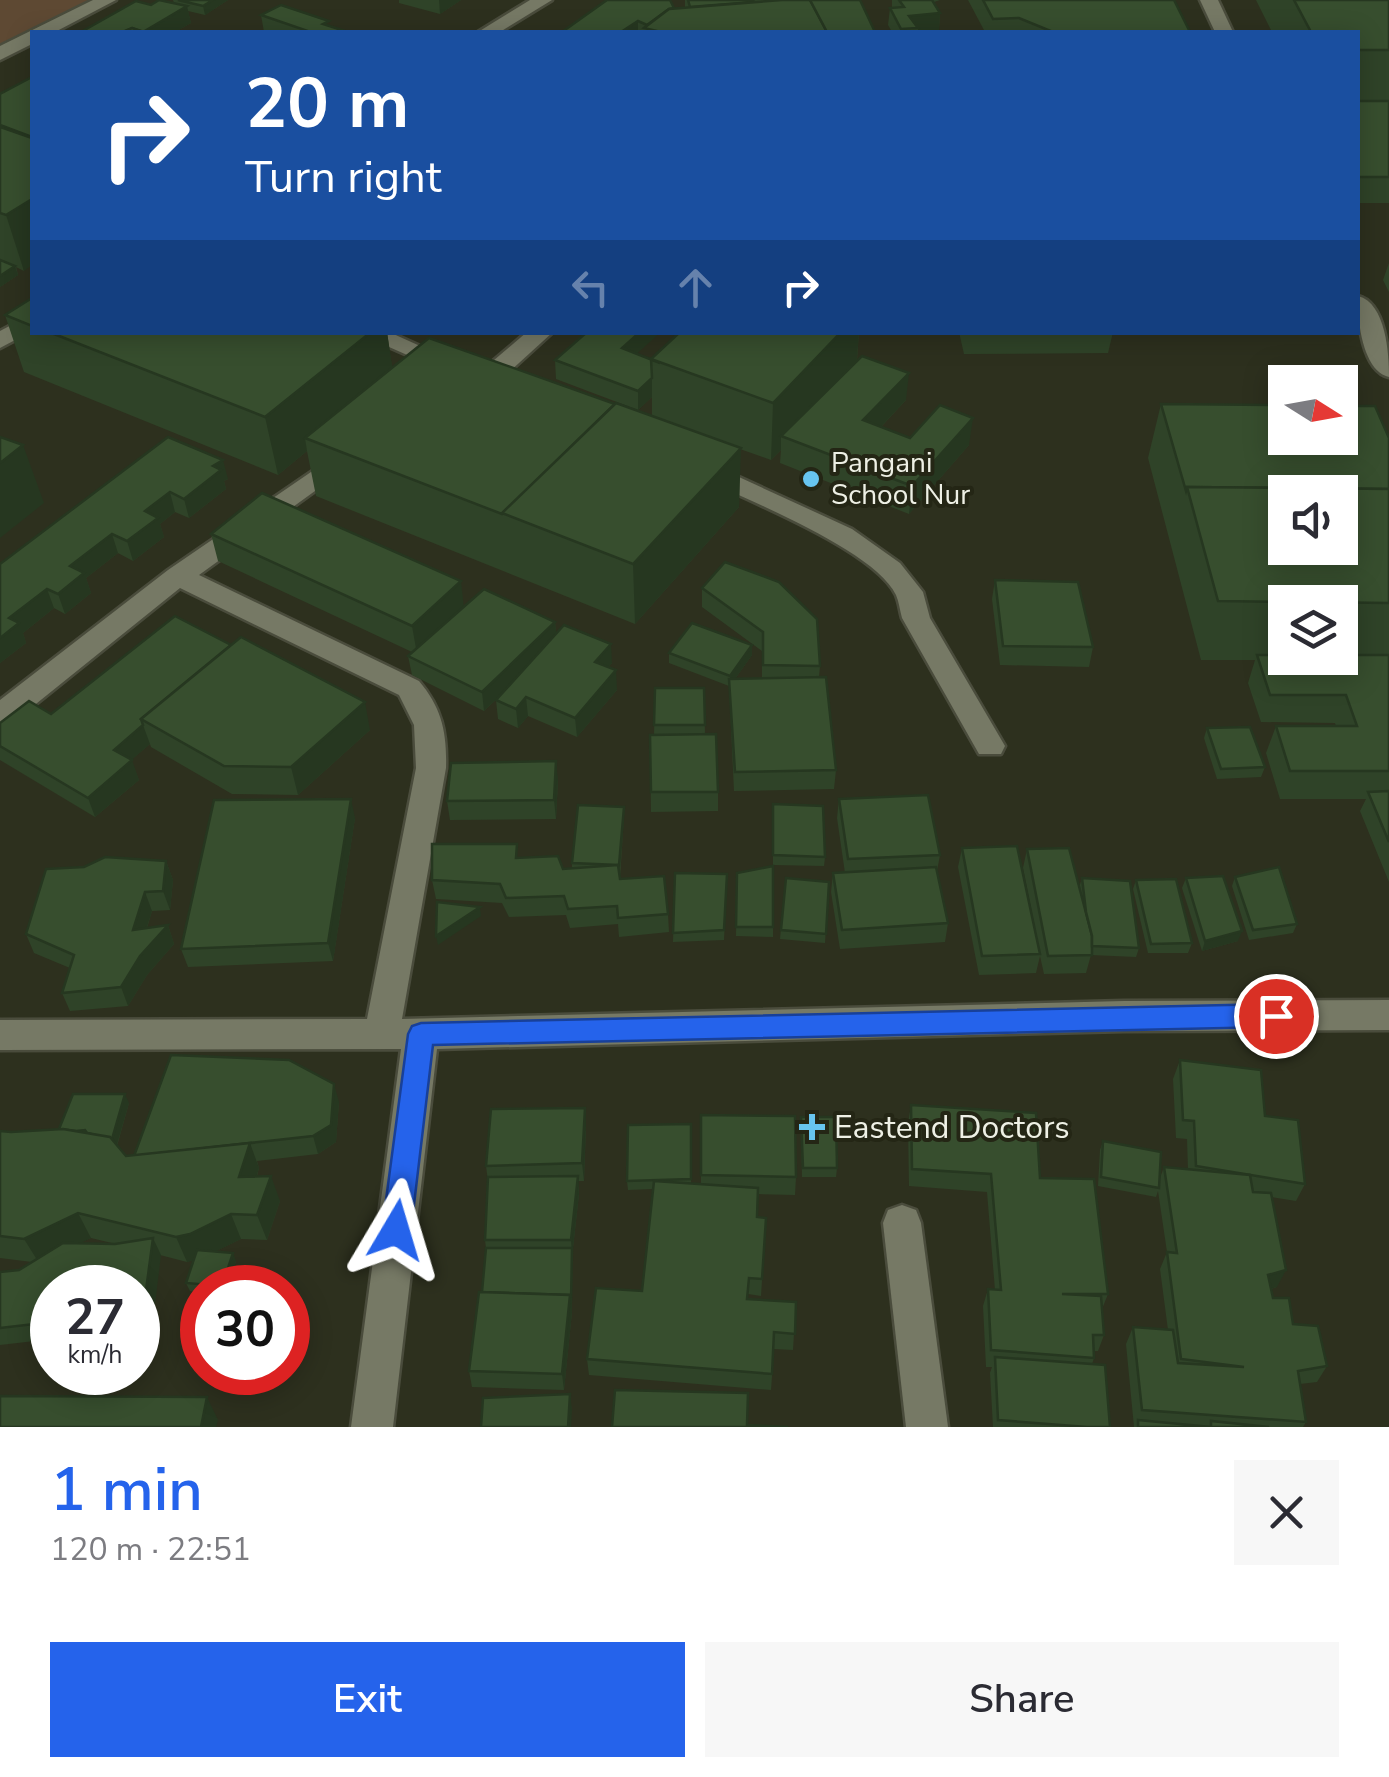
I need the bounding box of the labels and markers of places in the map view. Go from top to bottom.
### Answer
place label: Pangani School Nur [831,444,970,514]
marker: Pangani School Nur [800,468,822,490]
pin [1234,974,1319,1059]
place label: Eastend Doctors [834,1106,1070,1149]
marker: Eastend Doctors [799,1114,825,1140]

